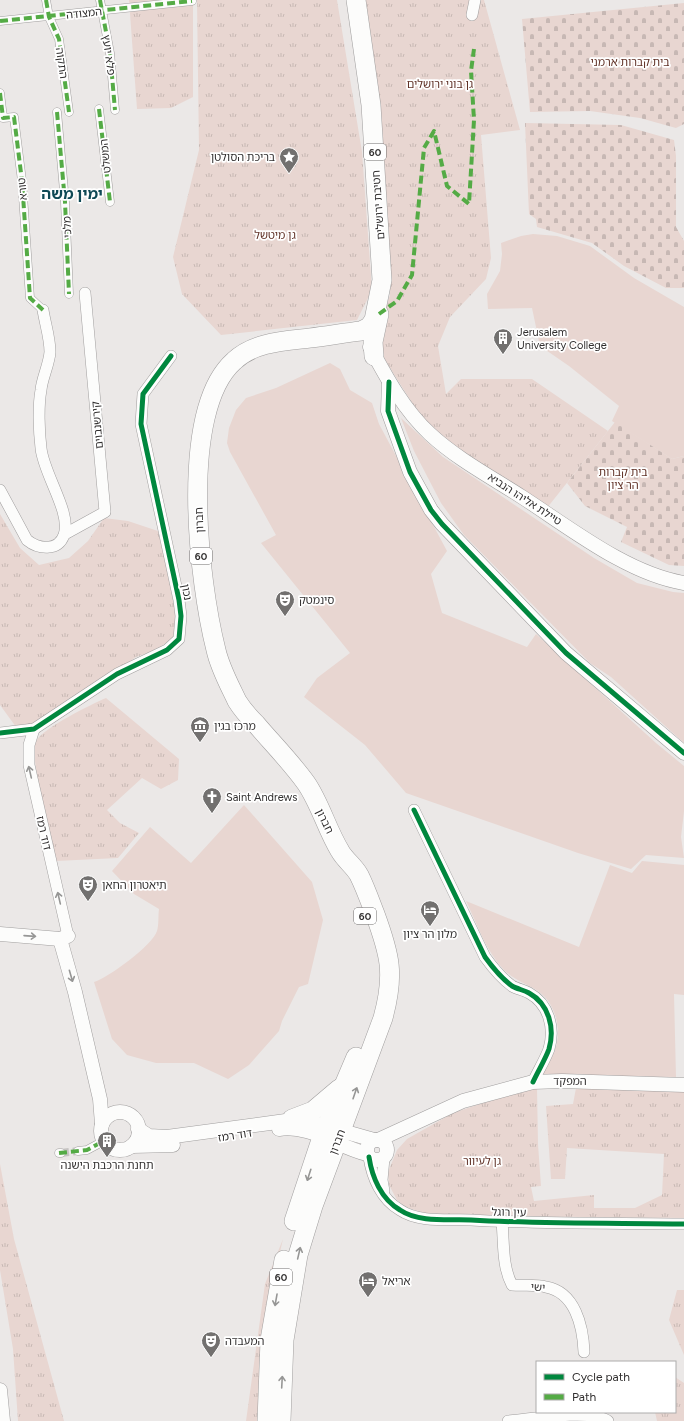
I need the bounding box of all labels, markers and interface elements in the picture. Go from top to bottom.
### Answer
street label: המצודה [65,5,103,22]
street label: פלא יועץ [99,34,118,77]
street label: התקוה [53,47,70,80]
park label: בית קברות ארמני [591,56,669,69]
park label: גן בוני ירושלים [407,78,473,91]
street label: המשלט [97,138,114,174]
road number: 60 [364,144,386,160]
place icon: בריכת הסולטן [278,146,300,174]
place label: בריכת הסולטן [211,151,275,164]
street label: חטיבת ירושלים [370,170,387,240]
street label: טורא [15,177,30,201]
district label: ימין משה [41,185,103,203]
street label: מלכי [61,216,74,238]
park label: גן מיטשל [254,229,296,242]
place label: Jerusalem University College [517,326,607,352]
building icon: Jerusalem University College [492,327,514,355]
street label: קירשנבוים [89,400,106,449]
park label: בית קברות הר ציון [598,466,648,492]
street label: טיילת אליהו הנביא [485,471,564,528]
street label: חברון [193,507,206,533]
road number: 60 [190,548,212,564]
street label: נכון [179,583,194,601]
theatre icon: סינמטק [274,589,296,617]
place label: סינמטק [299,594,334,607]
museum icon: מרכז בגין [189,715,211,743]
place label: מרכז בגין [214,720,256,733]
one-way arrow [26,765,34,778]
church icon: Saint Andrews [201,786,223,814]
place label: Saint Andrews [226,791,297,804]
street label: חברון [313,807,336,836]
street label: דוד רמז [33,815,54,851]
theatre icon: תיאטרון החאן [77,874,99,902]
place label: תיאטרון החאן [102,879,167,892]
one-way arrow [55,892,63,905]
hotel icon: מלון הר ציון [419,899,441,927]
road number: 60 [354,908,376,924]
place label: מלון הר ציון [403,928,457,941]
one-way arrow [23,933,36,940]
one-way arrow [68,969,75,982]
street label: המפקד [553,1075,587,1088]
one-way arrow [351,1088,359,1100]
street label: דוד רמז [217,1126,253,1145]
street label: חברון [327,1128,348,1157]
building icon: תחנת הרכבת הישנה [96,1130,118,1158]
park label: גן לעיוור [463,1155,501,1168]
place label: תחנת הרכבת הישנה [60,1159,154,1172]
one-way arrow [305,1168,313,1180]
street label: עין רוגל [491,1206,527,1219]
one-way arrow [295,1247,303,1260]
road number: 60 [270,1269,292,1285]
hotel icon: אריאל [357,1270,379,1298]
place label: אריאל [382,1275,411,1288]
street label: ישי [530,1281,546,1294]
one-way arrow [272,1293,280,1306]
theatre icon: המעבדה [200,1330,222,1358]
place label: המעבדה [225,1335,265,1348]
legend [536,1361,676,1413]
text: Cycle path [572,1370,630,1384]
one-way arrow [278,1376,286,1389]
text: Path [572,1390,596,1404]

